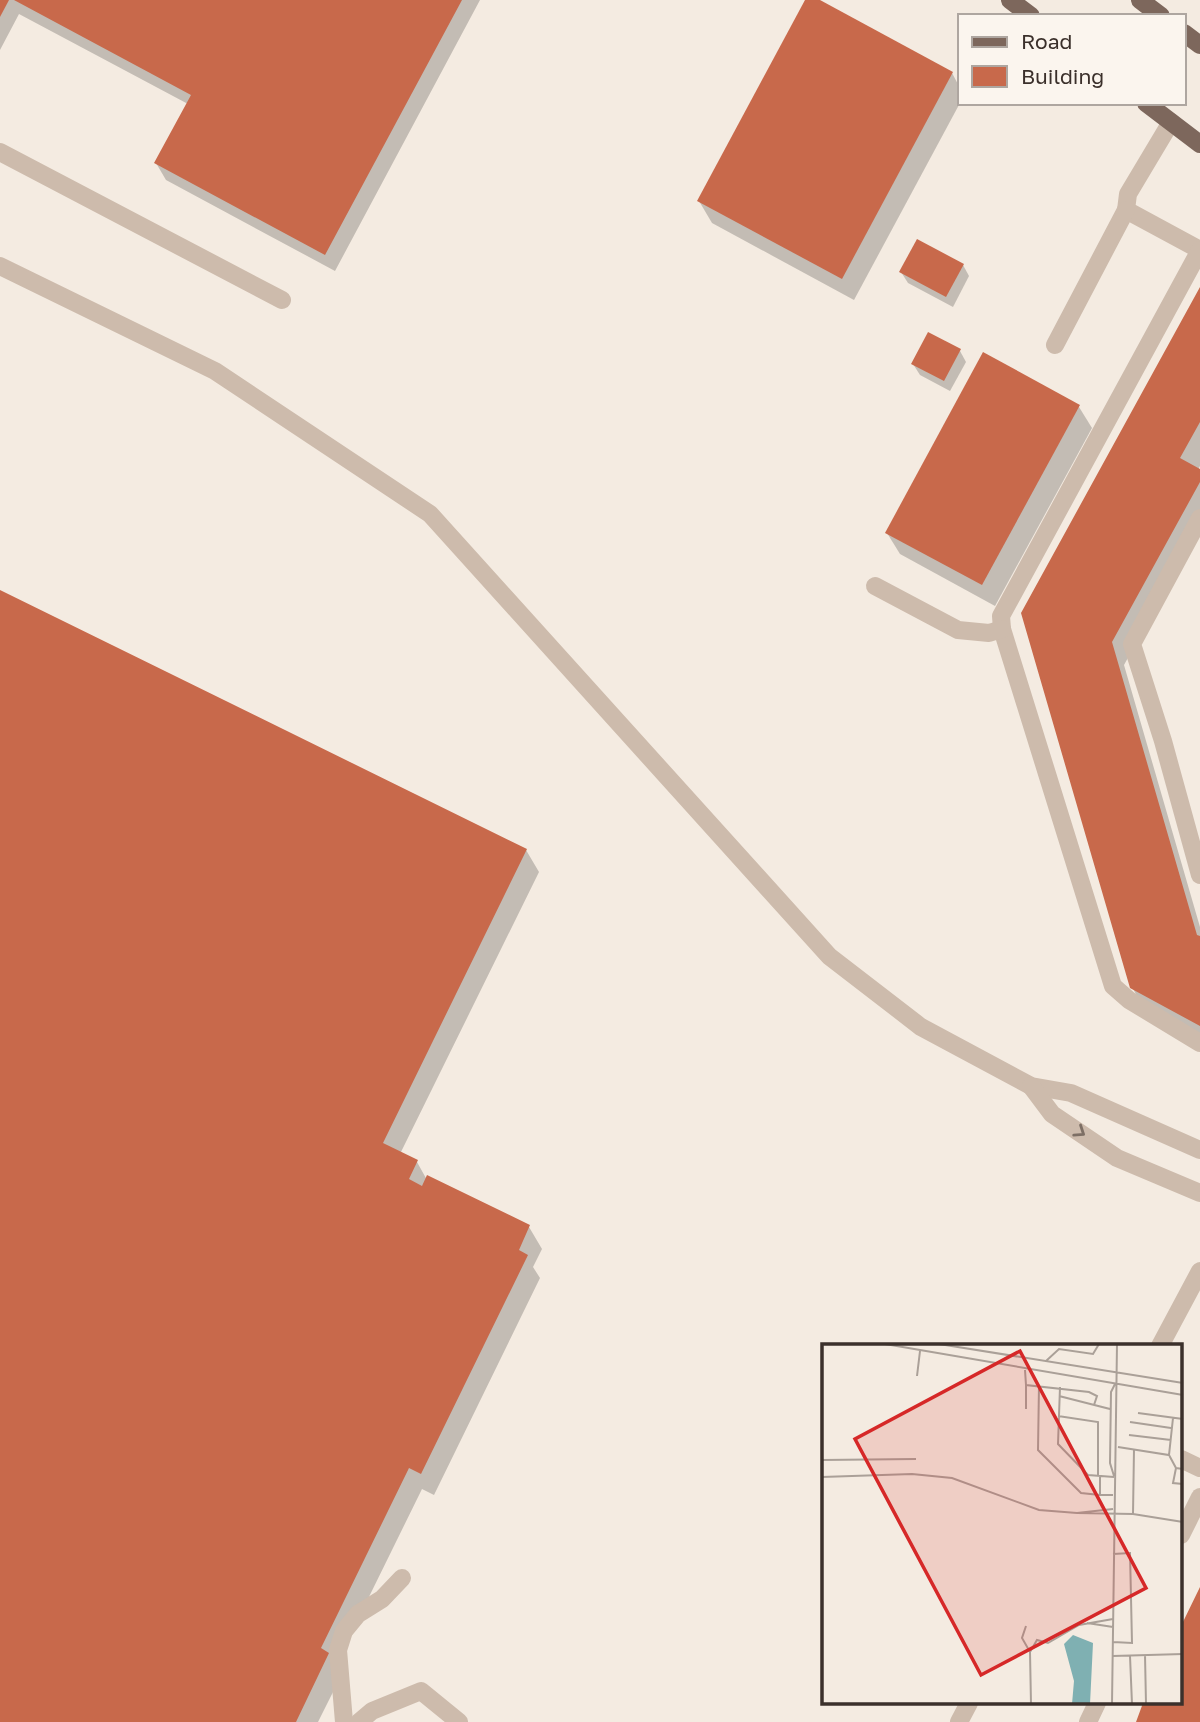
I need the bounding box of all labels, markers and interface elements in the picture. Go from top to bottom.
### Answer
legend [958,14,1186,105]
text: Road [1021,28,1072,54]
text: Building [1021,63,1104,89]
one-way arrow [1072,1124,1085,1137]
inset map [822,1344,1182,1704]

